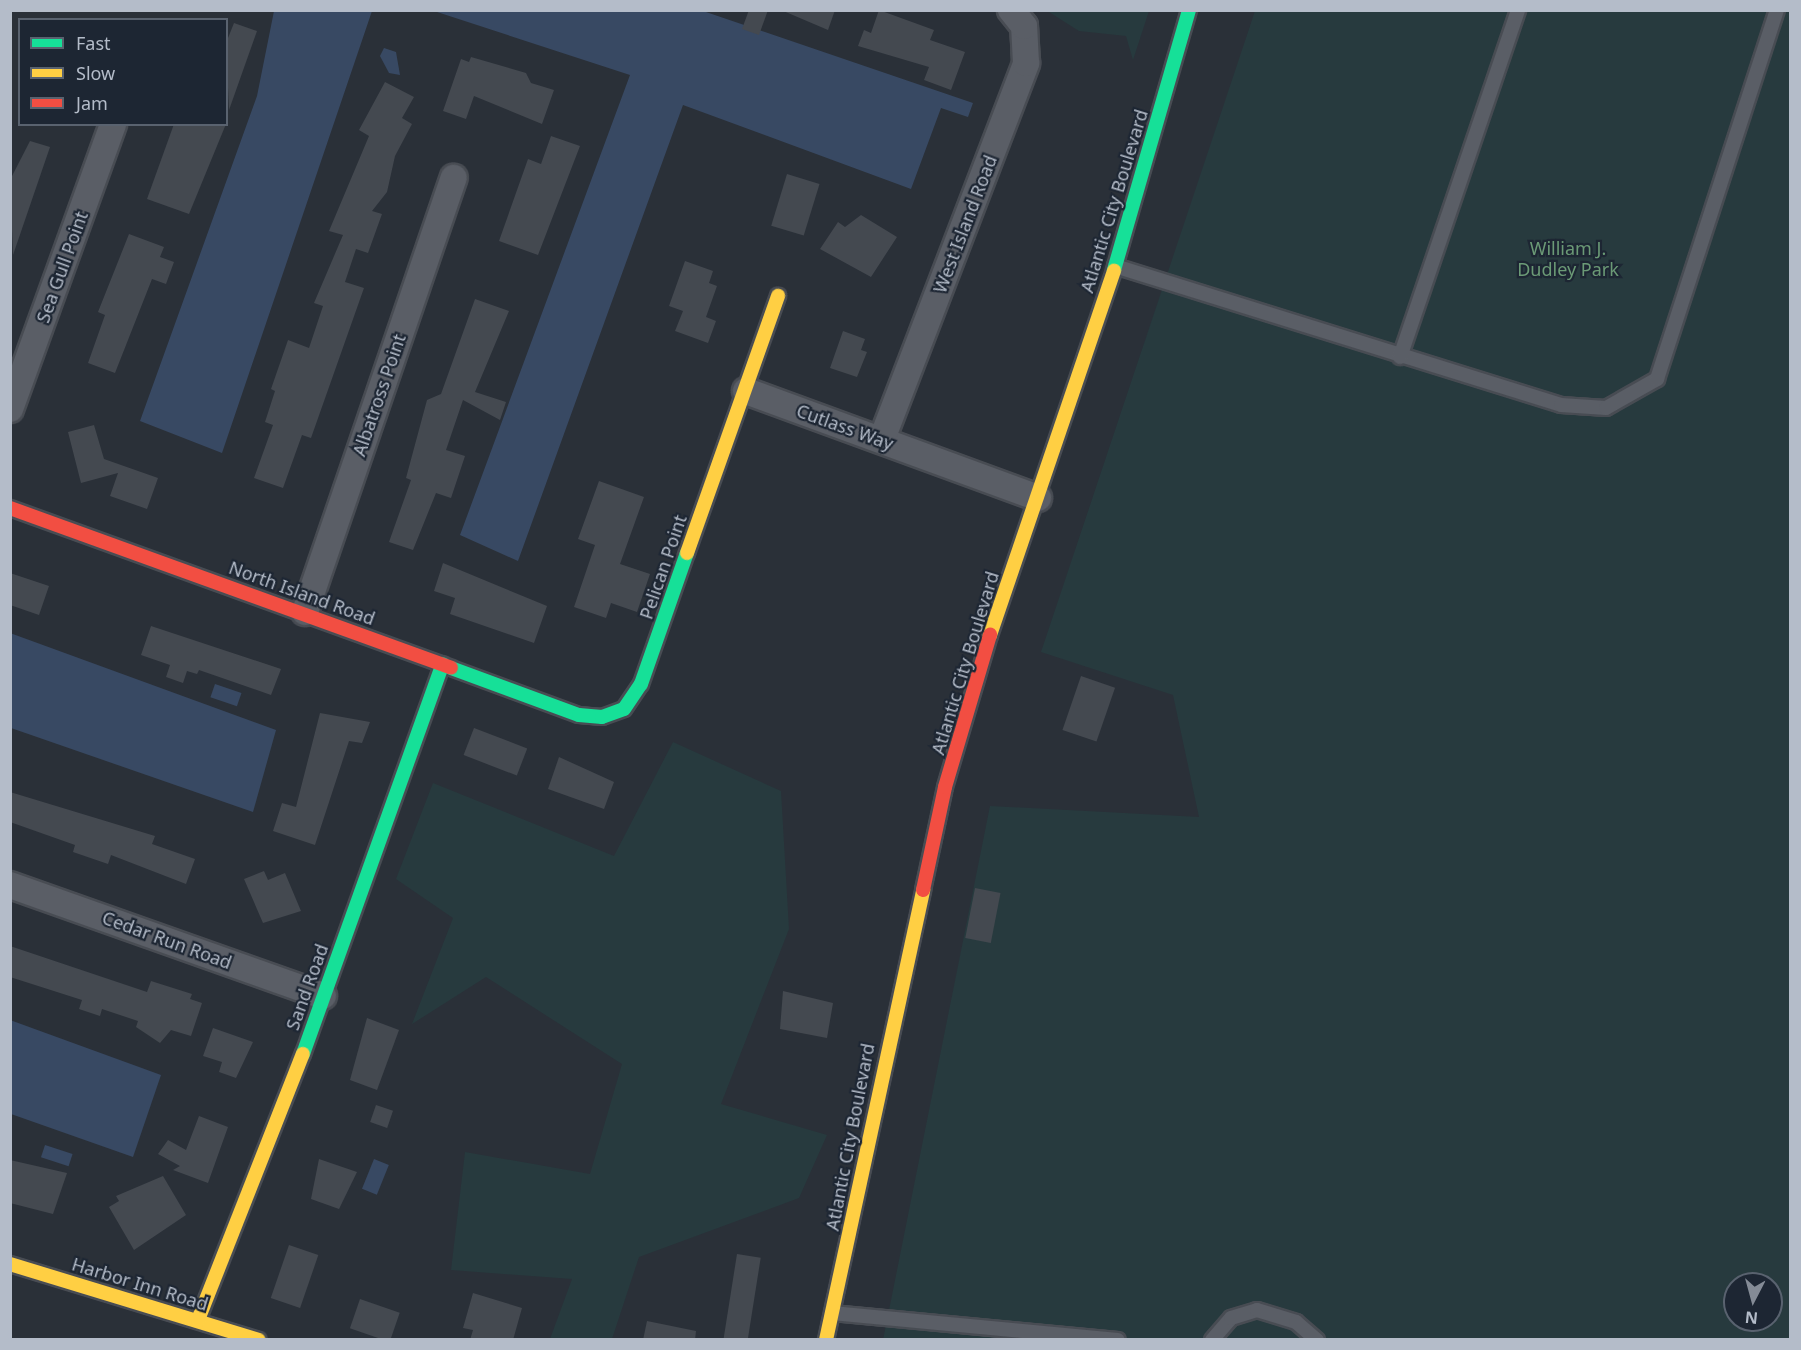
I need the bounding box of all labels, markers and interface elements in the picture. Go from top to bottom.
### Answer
legend [18,18,228,126]
text: Fast [76,31,111,55]
text: Slow [76,61,115,85]
text: Jam [76,91,108,115]
street label: Atlantic City Boulevard [1076,107,1152,295]
street label: West Island Road [929,152,1001,296]
street label: Sea Gull Point [32,208,92,326]
park label: William J. Dudley Park [1517,238,1619,280]
street label: Albatross Point [348,331,410,459]
street label: Cutlass Way [794,400,896,454]
street label: Pelican Point [635,512,691,622]
street label: North Island Road [226,557,378,629]
street label: Atlantic City Boulevard [927,569,1003,757]
street label: Cedar Run Road [99,907,235,973]
street label: Sand Road [281,941,333,1033]
street label: Atlantic City Boulevard [821,1042,879,1232]
street label: Harbor Inn Road [69,1253,211,1315]
north arrow [1723,1272,1783,1332]
text: N [1744,1306,1759,1330]

